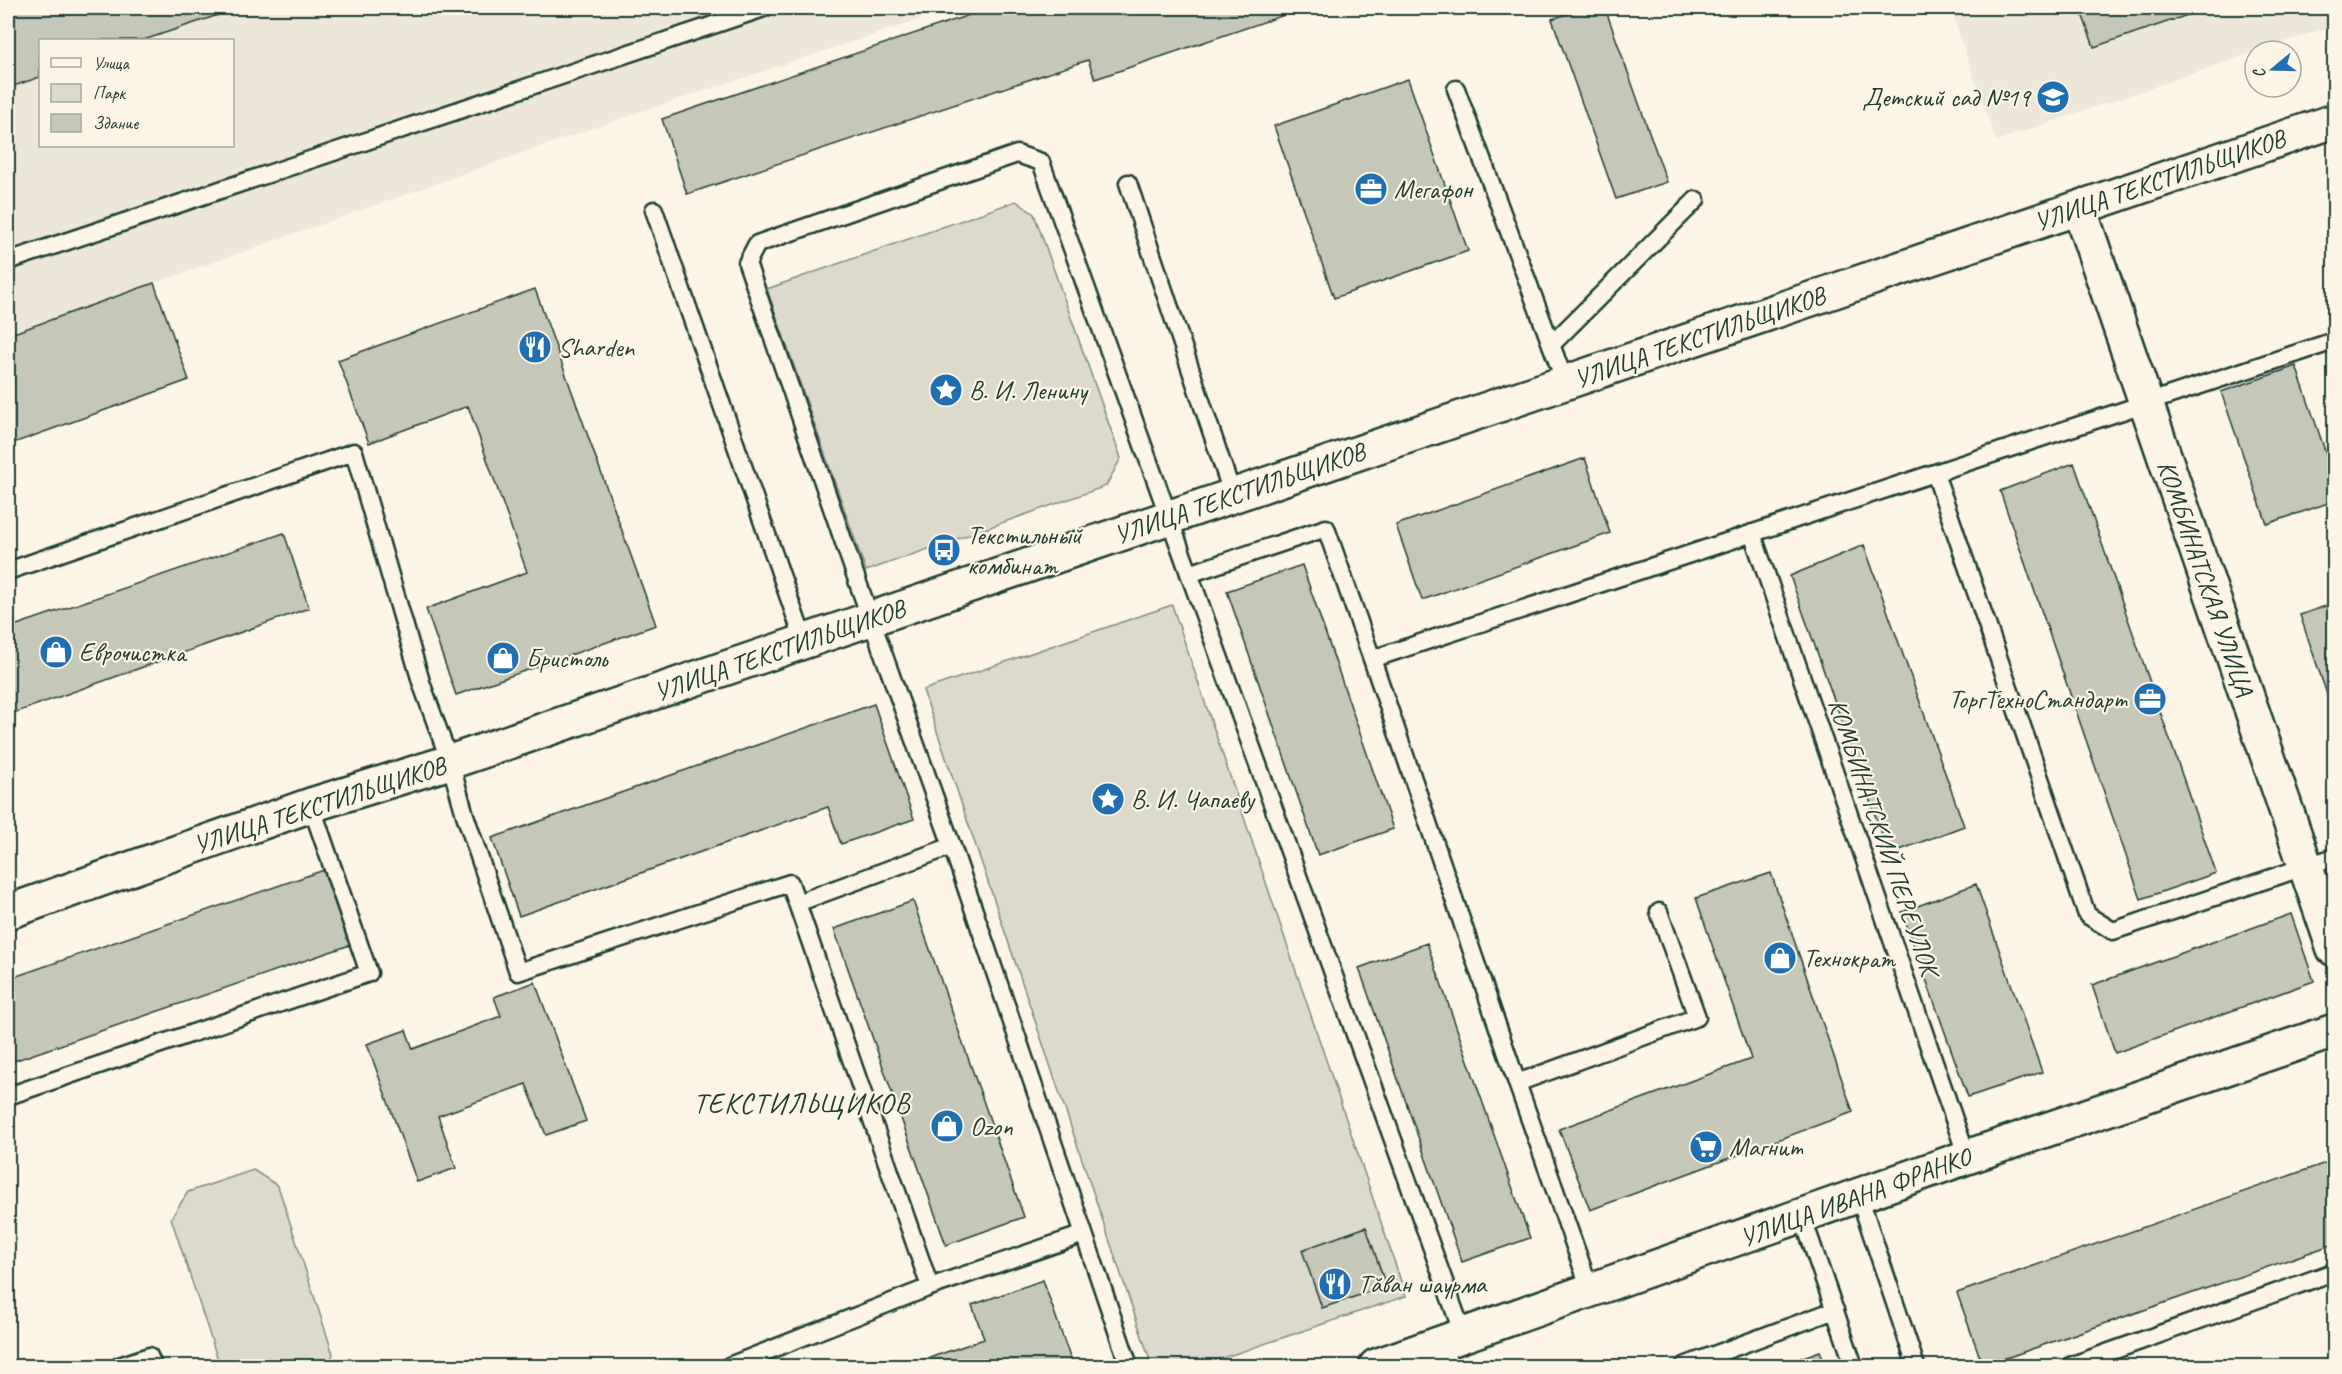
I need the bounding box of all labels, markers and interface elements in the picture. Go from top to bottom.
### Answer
legend [39,39,234,147]
north arrow [2243,39,2303,99]
text: Улица [93,52,130,74]
text: С [2248,65,2270,81]
school or university icon: Детский сад №19 [2035,79,2071,115]
place label: Детский сад №19 [1862,81,2032,114]
text: Парк [93,82,127,104]
text: Здание [93,112,139,134]
street label: УЛИЦА ТЕКСТИЛЬЩИКОВ [2030,121,2291,239]
office icon: Мегафон [1353,171,1389,207]
place label: Мегафон [1394,173,1474,206]
street label: УЛИЦА ТЕКСТИЛЬЩИКОВ [1570,278,1831,396]
restaurant icon: Sharden [517,329,553,365]
place label: Sharden [558,331,636,364]
place icon: В. И. Ленину [928,372,964,408]
place label: В. И. Ленину [969,374,1089,407]
street label: УЛИЦА ТЕКСТИЛЬЩИКОВ [1110,434,1371,552]
street label: КОМБИНАТСКАЯ УЛИЦА [2150,456,2262,701]
place label: Текстильный комбинат [967,519,1084,582]
bus stop icon: Текстильный комбинат [926,532,962,568]
street label: УЛИЦА ТЕКСТИЛЬЩИКОВ [650,591,911,709]
shop icon: Еврочистка [38,634,74,670]
place label: Еврочистка [79,636,188,669]
shop icon: Бристоль [485,640,521,676]
place label: Бристоль [526,642,609,675]
office icon: ТоргТехноСтандарт [2132,681,2168,717]
place label: ТоргТехноСтандарт [1949,683,2128,716]
street label: КОМБИНАТСКИЙ ПЕРЕУЛОК [1821,694,1948,985]
street label: УЛИЦА ТЕКСТИЛЬЩИКОВ [189,748,452,862]
place icon: В. И. Чапаеву [1090,781,1126,817]
place label: В. И. Чапаеву [1131,783,1256,816]
shop icon: Технократ [1762,940,1798,976]
place label: Технократ [1803,942,1897,975]
district label: ТЕКСТИЛЬЩИКОВ [693,1086,912,1121]
shop icon: Ozon [929,1108,965,1144]
place label: Ozon [970,1110,1013,1143]
supermarket icon: Магнит [1688,1129,1724,1165]
place label: Магнит [1729,1131,1804,1164]
street label: УЛИЦА ИВАНА ФРАНКО [1735,1139,1978,1255]
restaurant icon: Тӑван шаурма [1317,1266,1353,1302]
place label: Тӑван шаурма [1358,1268,1488,1301]

